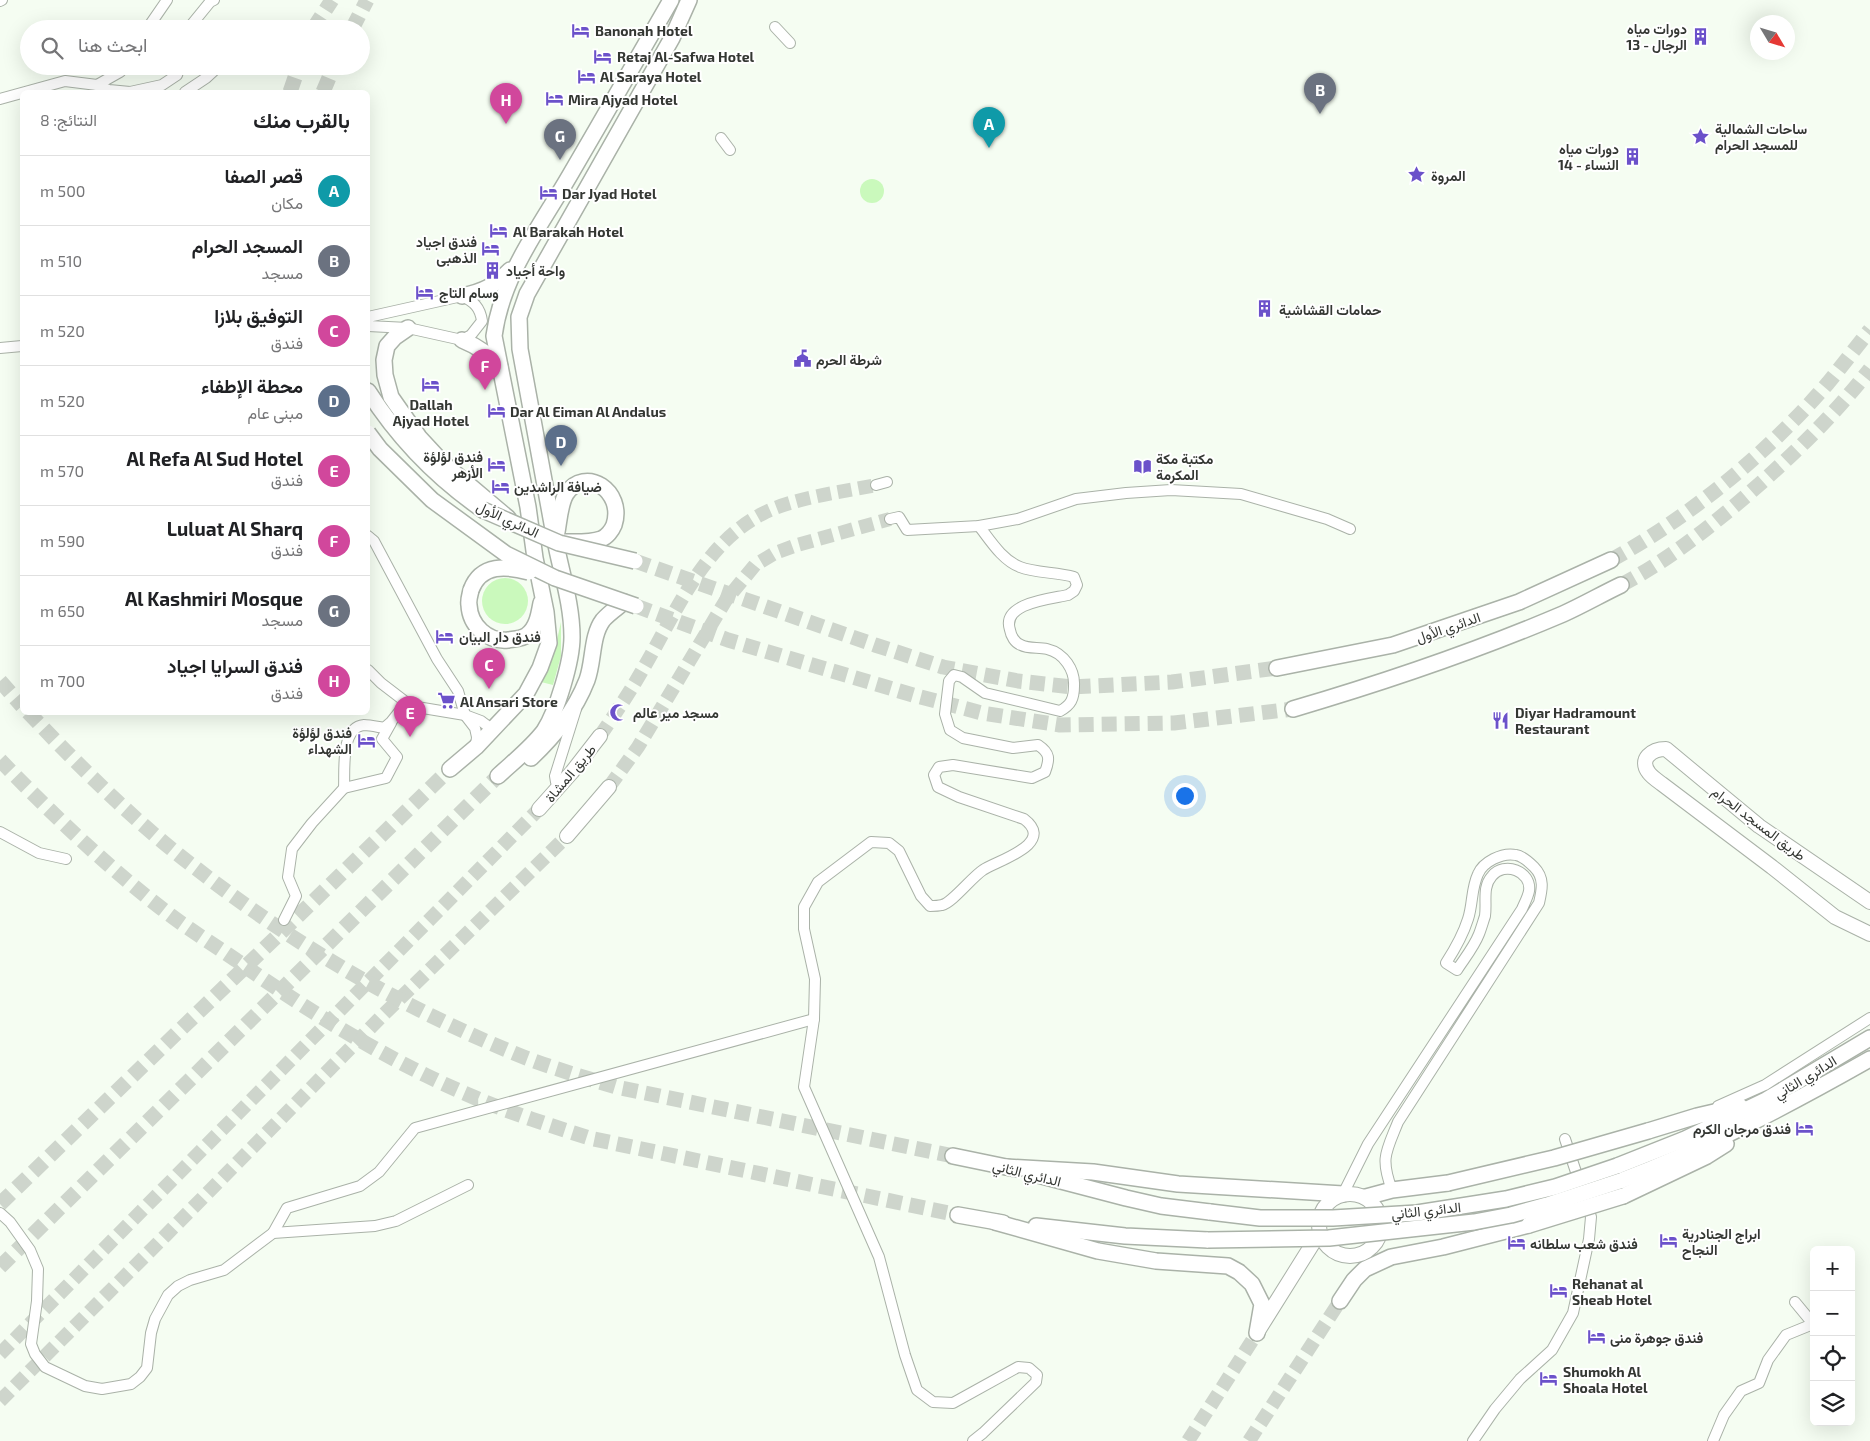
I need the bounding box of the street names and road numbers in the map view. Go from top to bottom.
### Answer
street label: الدائري الأول [472,497,542,544]
street label: الدائري الأول [1414,608,1484,650]
street label: طريق المشاة [541,741,600,806]
street label: طريق المسجد الحرام [1708,782,1809,865]
street label: الدائري الثاني [1771,1052,1841,1106]
street label: الدائري الثاني [990,1156,1063,1194]
street label: الدائري الثاني [1390,1198,1462,1226]

